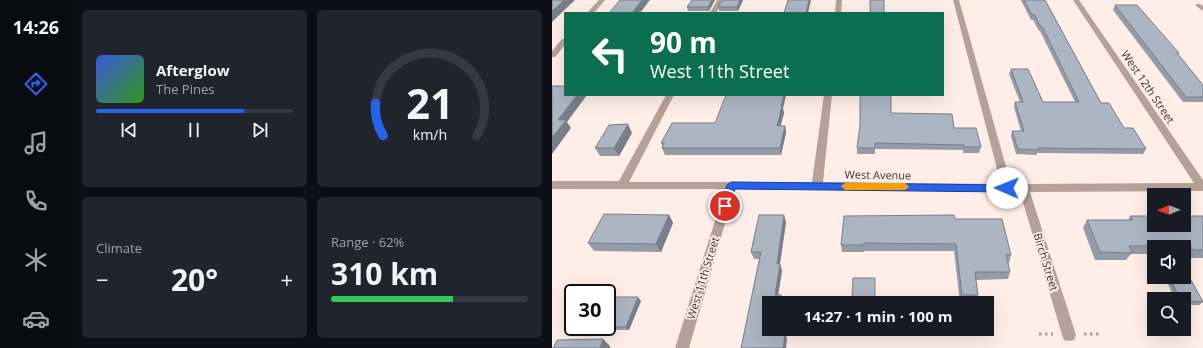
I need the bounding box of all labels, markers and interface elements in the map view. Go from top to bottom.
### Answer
text: 14:26 [13,15,59,39]
text: 90 m [650,23,717,61]
icon: left [584,28,636,80]
street label: West 12th Street [1118,47,1178,126]
text: West 11th Street [650,59,789,83]
text: Afterglow [156,60,230,80]
icon: directions [22,70,50,98]
text: 21 [406,75,453,131]
text: The Pines [156,80,214,98]
icon: previous [118,119,140,141]
icon: pause [183,119,205,141]
icon: next [249,119,271,141]
text: km/h [412,125,447,144]
icon: music [22,129,50,157]
street label: West Avenue [845,166,911,183]
position arrow [986,167,1028,209]
icon: phone [22,187,50,215]
north arrow [1147,188,1191,232]
map controls [1147,188,1191,336]
pin [708,189,742,223]
icon: arrive [714,195,736,217]
street label: Birch Street [1031,231,1062,293]
text: Range · 62% [331,233,404,251]
street label: West 11th Street [683,235,722,321]
text: Climate [96,239,142,257]
button: sound [1147,240,1191,284]
icon: climate [22,246,50,274]
text: 310 km [331,253,438,294]
text: 20° [171,259,218,300]
text: − [96,264,109,294]
text: + [280,264,293,294]
speed limit sign: 30 [564,284,616,336]
button: search [1147,292,1191,336]
icon: car [22,305,50,333]
text: 14:27 · 1 min · 100 m [804,306,952,326]

